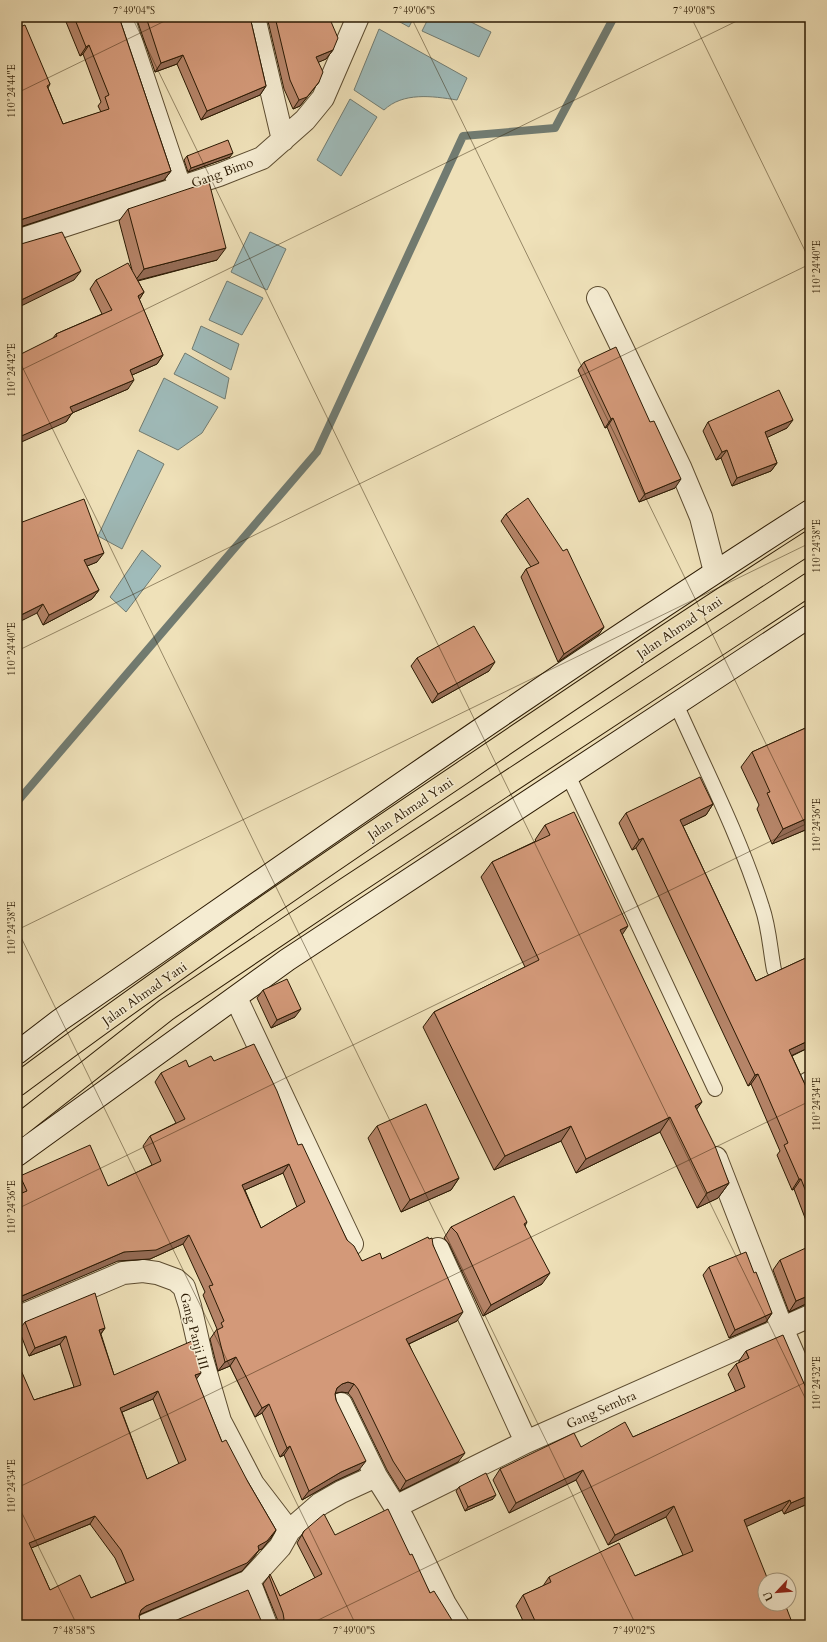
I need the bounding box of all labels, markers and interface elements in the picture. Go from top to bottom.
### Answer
text: 7°49'04"S [113,4,155,18]
text: 7°49'06"S [393,4,435,18]
text: 7°49'08"S [673,4,715,18]
text: 110°24'44"E [5,64,19,118]
street label: Gang Bimo [189,153,256,192]
text: 110°24'40"E [810,240,824,294]
text: 110°24'42"E [5,343,19,397]
text: 110°24'38"E [810,519,824,573]
street label: Jalan Ahmad Yani [632,592,726,664]
text: 110°24'40"E [5,622,19,676]
street label: Jalan Ahmad Yani [363,773,457,845]
text: 110°24'36"E [810,798,824,852]
text: 110°24'38"E [5,901,19,955]
street label: Jalan Ahmad Yani [97,958,191,1031]
text: 110°24'34"E [810,1077,824,1131]
text: 110°24'36"E [5,1180,19,1234]
street label: Gang Panji III [175,1291,213,1372]
text: 110°24'32"E [810,1356,824,1410]
street label: Gang Sembra [564,1386,640,1433]
text: 110°24'34"E [5,1459,19,1513]
north arrow [757,1572,797,1612]
text: U [760,1589,777,1603]
text: 7°48'58"S [53,1624,95,1638]
text: 7°49'00"S [333,1624,375,1638]
text: 7°49'02"S [613,1624,655,1638]

